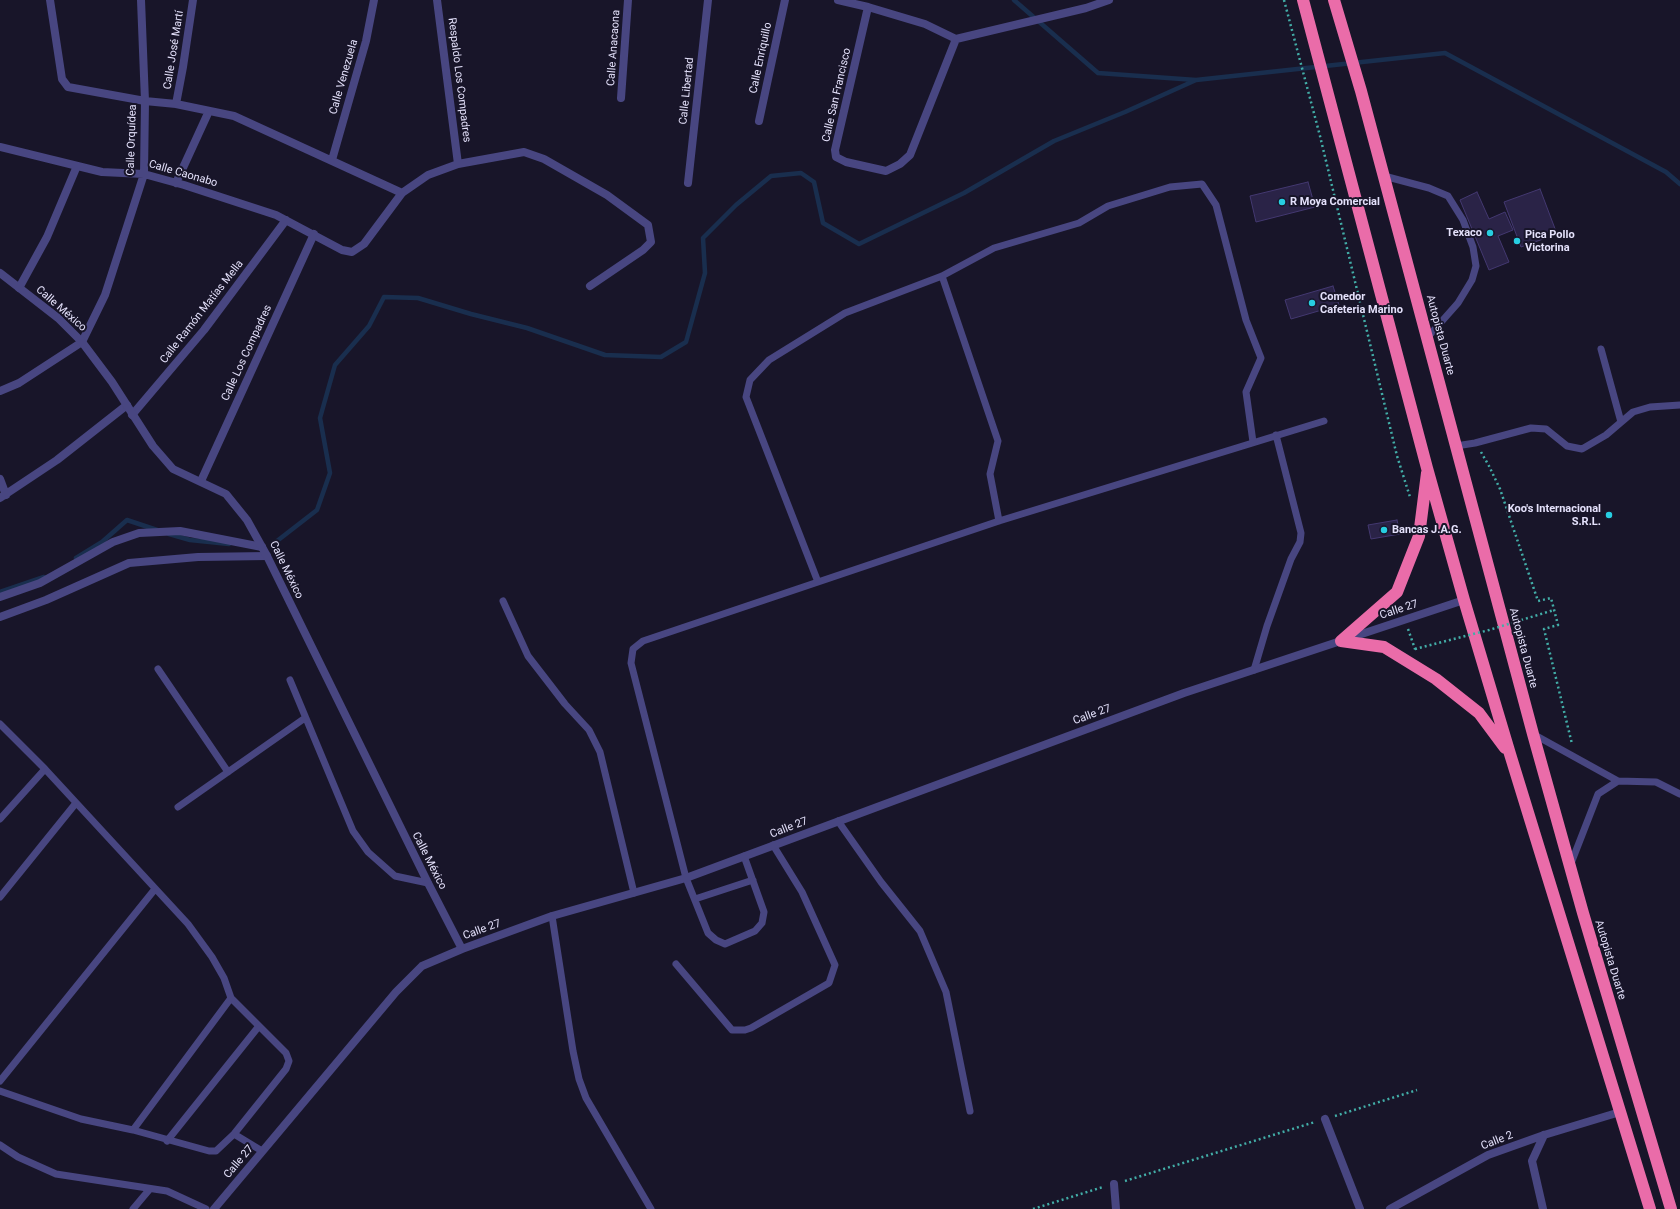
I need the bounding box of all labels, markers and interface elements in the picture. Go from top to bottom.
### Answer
street label: Calle Anacaona [605,9,623,87]
street label: Calle José Martí [161,10,187,90]
street label: Respaldo Los Compadres [445,17,473,143]
street label: Calle Enriquillo [747,21,775,95]
street label: Calle Venezuela [327,38,361,116]
street label: Calle San Francisco [820,47,854,143]
street label: Calle Libertad [677,57,697,125]
street label: Calle Orquídea [124,104,140,176]
street label: Calle Caonabo [147,158,219,190]
place label: R Moya Comercial [1290,195,1380,209]
marker: R Moya Comercial [1277,197,1287,207]
place label: Texaco [1446,226,1482,240]
marker: Texaco [1485,228,1495,238]
place label: Pica Pollo Victorina [1525,228,1575,254]
marker: Pica Pollo Victorina [1512,236,1522,246]
street label: Calle Ramón Matías Mella [158,258,246,366]
street label: Calle México [33,283,89,335]
place label: Comedor Cafeteria Marino [1320,290,1403,316]
street label: Autopista Duarte [1423,293,1457,377]
marker: Comedor Cafeteria Marino [1307,298,1317,308]
street label: Calle Los Compadres [219,303,275,403]
place label: Koo's Internacional S.R.L. [1508,502,1601,528]
marker: Koo's Internacional S.R.L. [1604,510,1614,520]
place label: Bancas J.A.G. [1392,523,1462,537]
marker: Bancas J.A.G. [1379,525,1389,535]
street label: Calle México [266,539,306,601]
street label: Calle 27 [1378,598,1420,622]
street label: Autopista Duarte [1506,606,1540,690]
street label: Calle 27 [1071,702,1113,728]
street label: Calle 27 [768,815,810,841]
street label: Calle México [409,830,449,892]
street label: Calle 27 [461,917,503,943]
street label: Autopista Duarte [1592,919,1628,1001]
street label: Calle 2 [1479,1129,1515,1153]
street label: Calle 27 [221,1143,257,1181]

